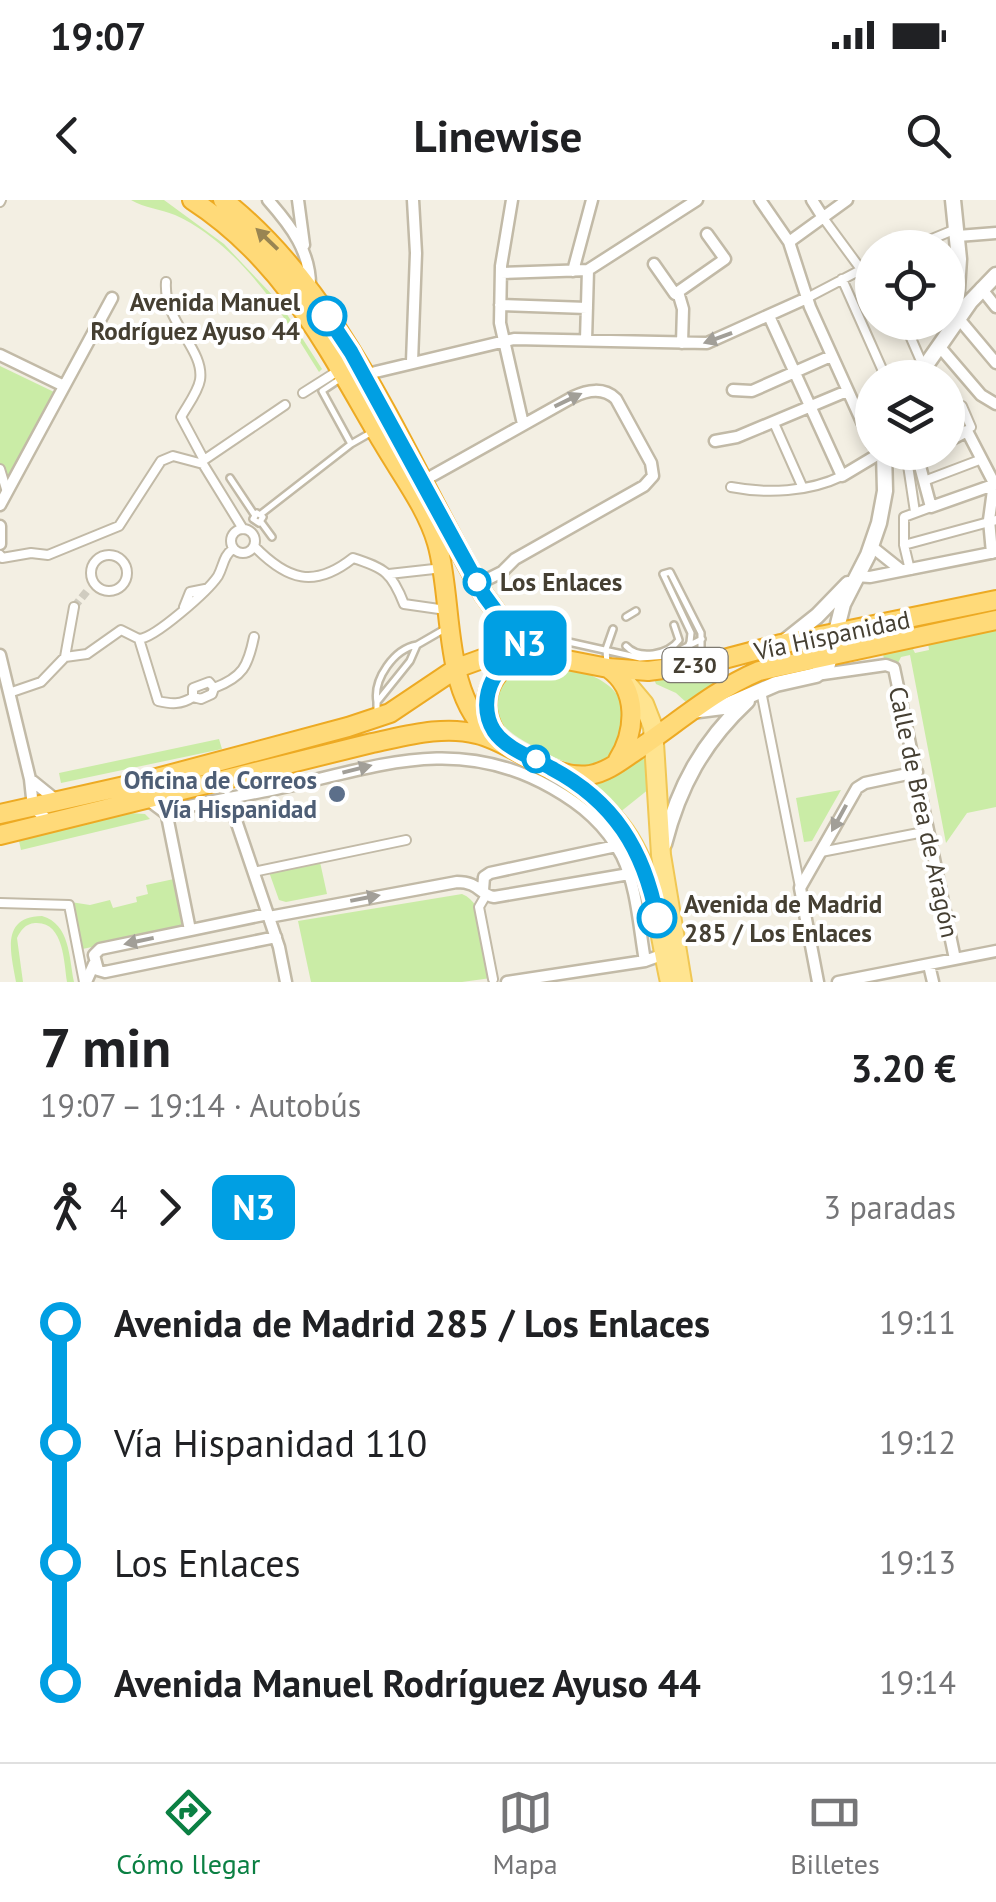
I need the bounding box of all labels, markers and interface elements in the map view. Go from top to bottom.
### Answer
text: 19:07 [50,11,146,60]
text: Linewise [414,106,582,164]
icon: back [40,108,95,163]
icon: search [901,108,956,163]
one-way arrow [255,227,279,251]
map controls [855,230,965,470]
button: locate [855,230,965,340]
place label: Avenida Manuel Rodríguez Ayuso 44 [90,286,301,347]
marker: Avenida Manuel Rodríguez Ayuso 44 [308,297,346,335]
one-way arrow [703,331,733,346]
button: layers [855,360,965,470]
one-way arrow [554,392,583,409]
place label: Los Enlaces [500,566,622,598]
marker: Los Enlaces [464,569,490,595]
street label: Vía Hispanidad [750,603,913,667]
line badge: N3 [480,610,570,676]
text: N3 [504,620,546,666]
road number: Z-30 [662,648,728,682]
street label: Calle de Brea de Aragón [882,683,966,941]
unlabelled marker [523,746,549,772]
one-way arrow [342,761,373,776]
place label: Oficina de Correos Vía Hispanidad [124,764,317,825]
marker: Oficina de Correos Vía Hispanidad [326,783,348,805]
one-way arrow [831,804,848,833]
place label: Avenida de Madrid 285 / Los Enlaces [684,888,882,949]
one-way arrow [350,890,381,906]
marker: Avenida de Madrid 285 / Los Enlaces [638,899,676,937]
one-way arrow [123,933,154,949]
text: 7 min [40,1011,171,1082]
text: 3.20 € [851,1043,956,1092]
text: 19:07 – 19:14 · Autobús [40,1084,361,1126]
icon: walk [40,1180,95,1235]
icon: forward [142,1180,197,1235]
text: N3 [232,1184,275,1230]
text: 4 [110,1186,127,1228]
text: 3 paradas [824,1186,956,1228]
text: Avenida de Madrid 285 / Los Enlaces [114,1298,710,1347]
text: 19:11 [879,1301,956,1343]
text: Vía Hispanidad 110 [114,1418,427,1467]
text: 19:12 [879,1421,956,1463]
text: Los Enlaces [114,1538,301,1587]
text: 19:13 [879,1541,956,1583]
text: Avenida Manuel Rodríguez Ayuso 44 [114,1658,701,1707]
text: 19:14 [879,1661,956,1703]
tab: Cómo llegar [116,1785,260,1882]
tab: Mapa [493,1785,558,1882]
tab: Billetes [790,1785,880,1882]

